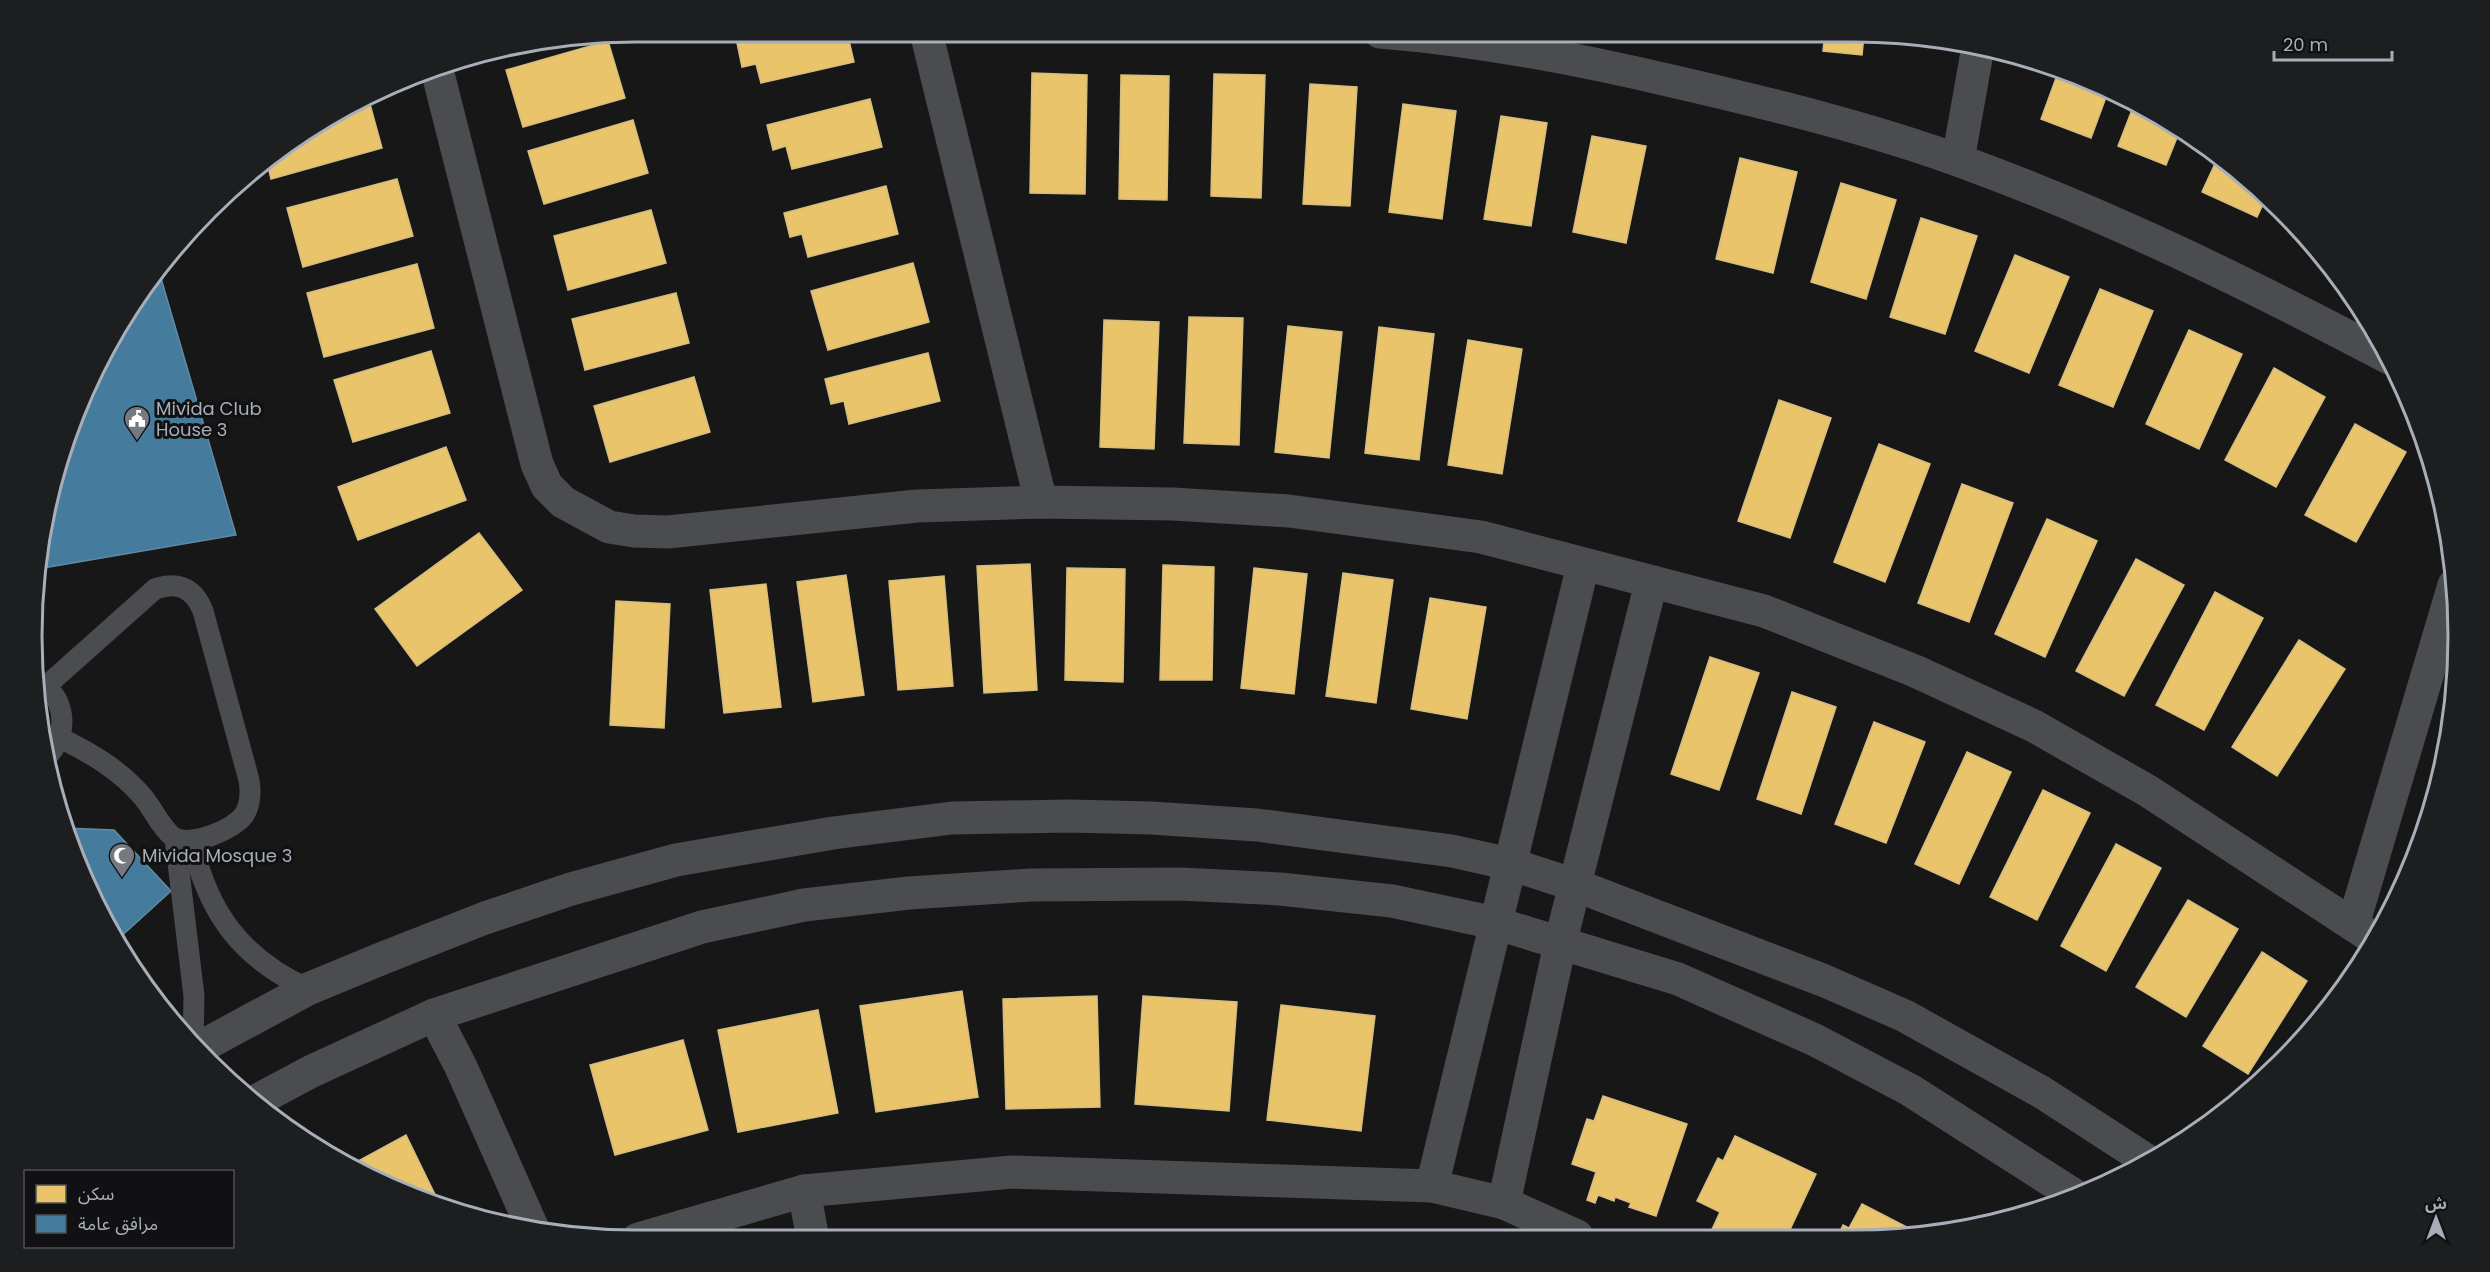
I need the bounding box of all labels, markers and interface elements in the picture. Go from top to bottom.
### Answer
scale bar [2274,24,2392,62]
text: 20 m [2283,32,2328,57]
place label: Mivida Club House 3 [156,396,262,442]
public building icon: Mivida Club House 3 [122,404,152,442]
mosque icon: Mivida Mosque 3 [107,841,137,879]
place label: Mivida Mosque 3 [142,843,292,868]
legend [24,1170,234,1248]
text: سكن [78,1181,114,1206]
north arrow [2406,1188,2466,1248]
text: ش [2425,1192,2447,1215]
text: مرافق عامة [78,1211,158,1236]

